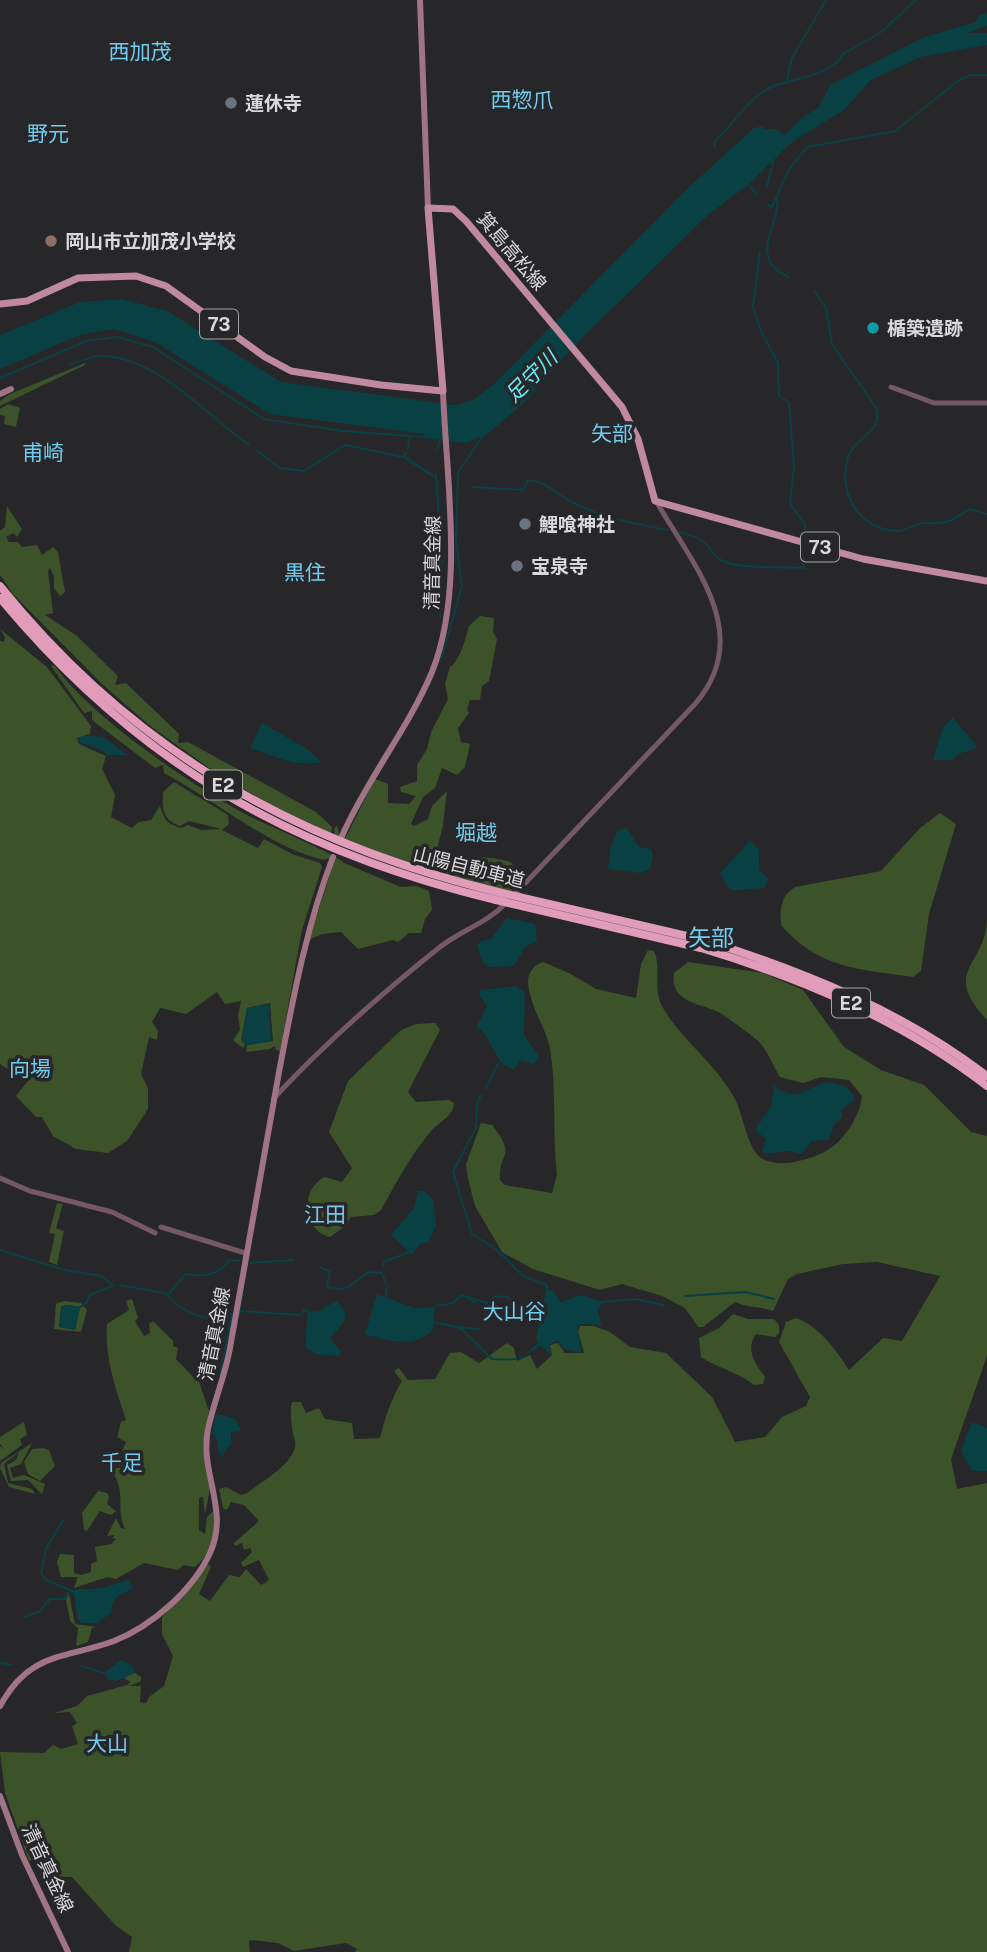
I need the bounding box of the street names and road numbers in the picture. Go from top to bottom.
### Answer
street label: 箕島高松線 [473,208,551,294]
road number: 73 [200,310,238,338]
street label: 清音真金線 [420,515,444,611]
road number: 73 [801,532,839,562]
road number: E2 [204,770,242,800]
street label: 山陽自動車道 [411,843,527,891]
road number: E2 [832,988,870,1018]
street label: 清音真金線 [194,1285,234,1383]
street label: 清音真金線 [18,1820,78,1916]

